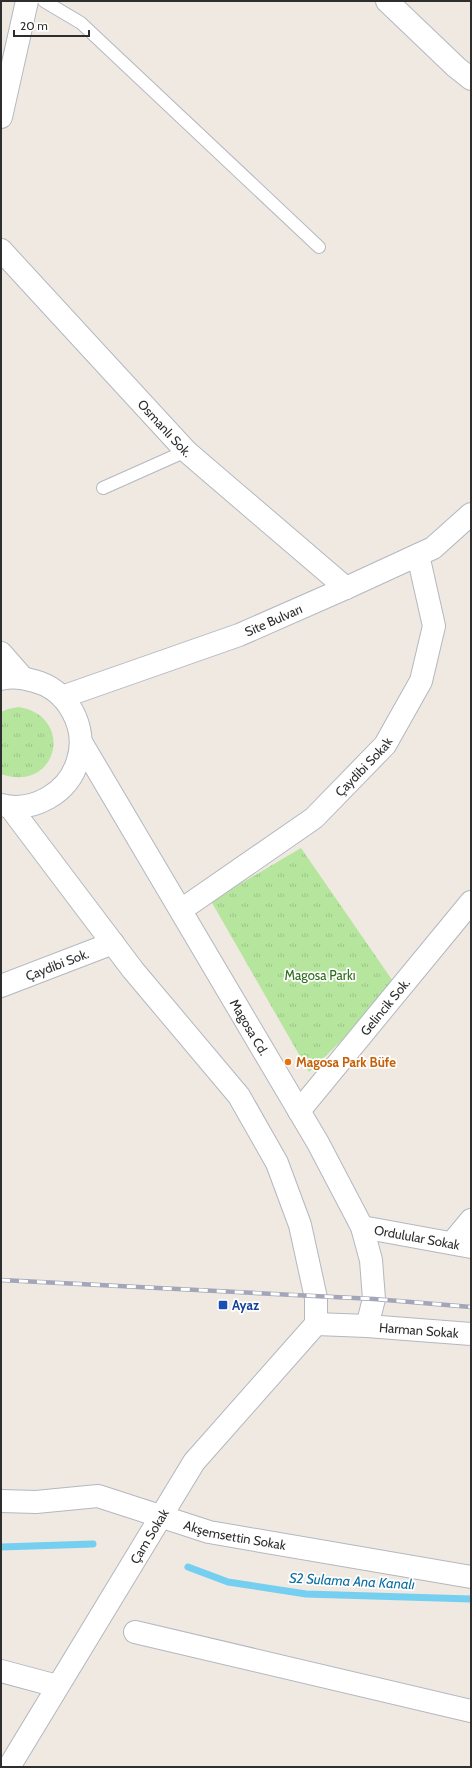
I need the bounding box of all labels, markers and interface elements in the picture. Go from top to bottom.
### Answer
scale bar [14,12,89,38]
text: 20 m [20,18,48,33]
street label: Osmanlı Sok. [135,396,195,461]
street label: Site Bulvarı [242,600,305,640]
street label: Çaydibi Sokak [331,734,396,800]
street label: Çaydibi Sok. [23,945,91,984]
park label: Magosa Parkı [284,967,356,983]
street label: Gelincik Sok. [357,975,413,1039]
street label: Magosa Cd. [227,996,272,1058]
place label: Magosa Park Büfe [296,1054,396,1070]
marker: Magosa Park Büfe [283,1057,293,1067]
street label: Ordulular Sokak [373,1221,461,1253]
place label: Ayaz [232,1297,259,1313]
marker: Ayaz [217,1299,229,1311]
street label: Harman Sokak [378,1319,459,1341]
street label: Çam Sokak [126,1506,172,1566]
street label: Akşemsettin Sokak [182,1516,287,1553]
water label: S2 Sulama Ana Kanalı [289,1569,415,1593]

